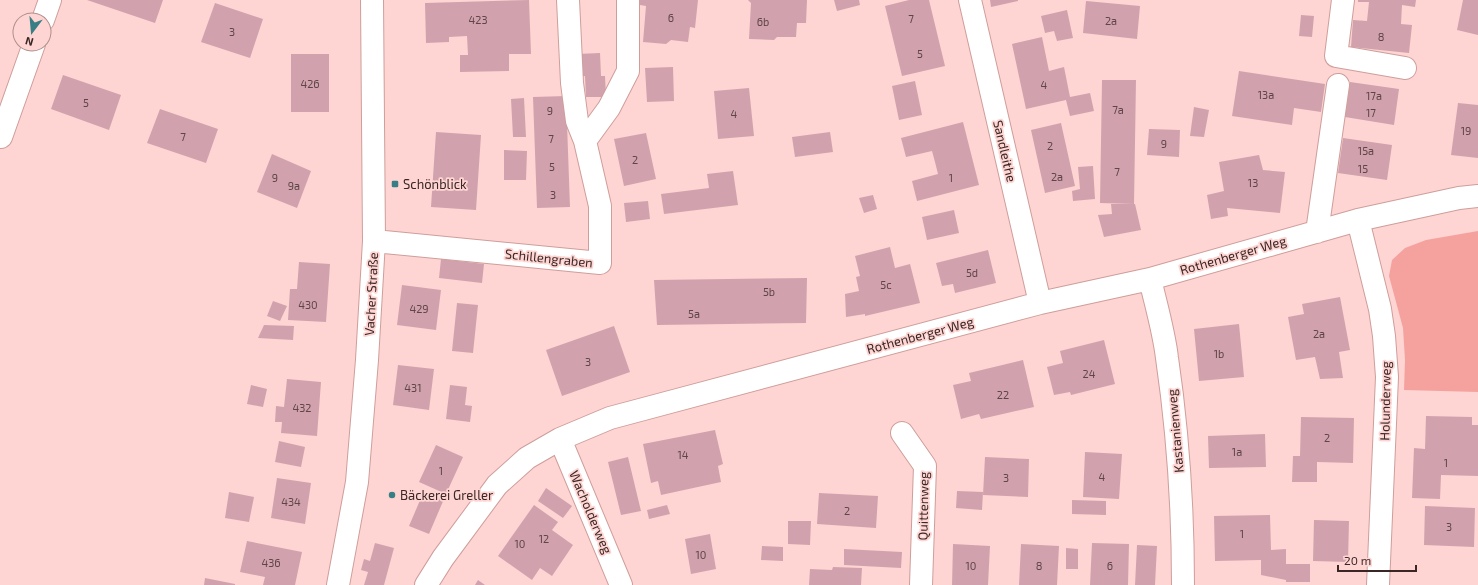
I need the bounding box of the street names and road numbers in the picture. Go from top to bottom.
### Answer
street label: Sandleithe [990,119,1020,183]
street label: Rothenberger Weg [1178,232,1288,278]
street label: Schillengraben [504,245,594,271]
street label: Vacher Straße [361,252,381,336]
street label: Rothenberger Weg [865,313,975,357]
street label: Holunderweg [1376,361,1394,441]
street label: Kastanienweg [1163,389,1187,473]
street label: Wacholderweg [566,468,616,556]
street label: Quittenweg [914,472,932,540]

